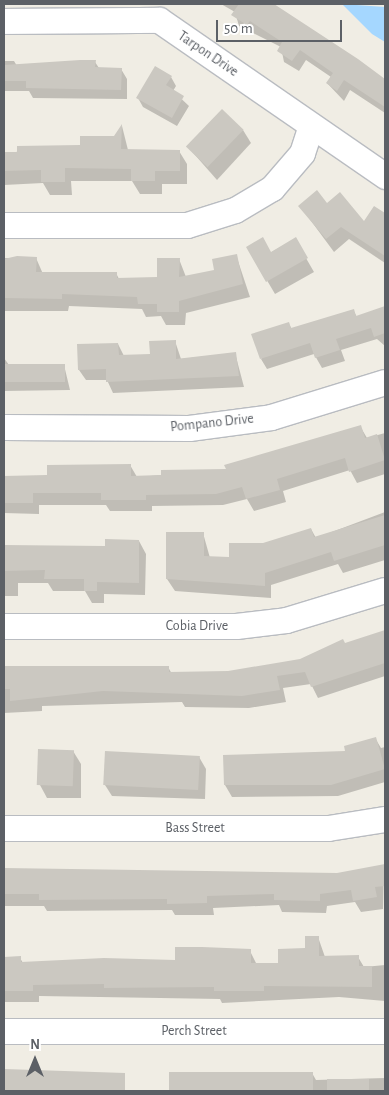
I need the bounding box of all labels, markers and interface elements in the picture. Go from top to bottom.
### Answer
scale bar [219,10,345,42]
text: 50 m [224,21,253,36]
street label: Tarpon Drive [175,28,241,80]
street label: Pompano Drive [170,410,254,436]
street label: Cobia Drive [166,618,228,634]
street label: Bass Street [165,820,225,836]
street label: Perch Street [161,1023,227,1039]
north arrow [10,1035,60,1085]
text: N [30,1038,40,1052]

